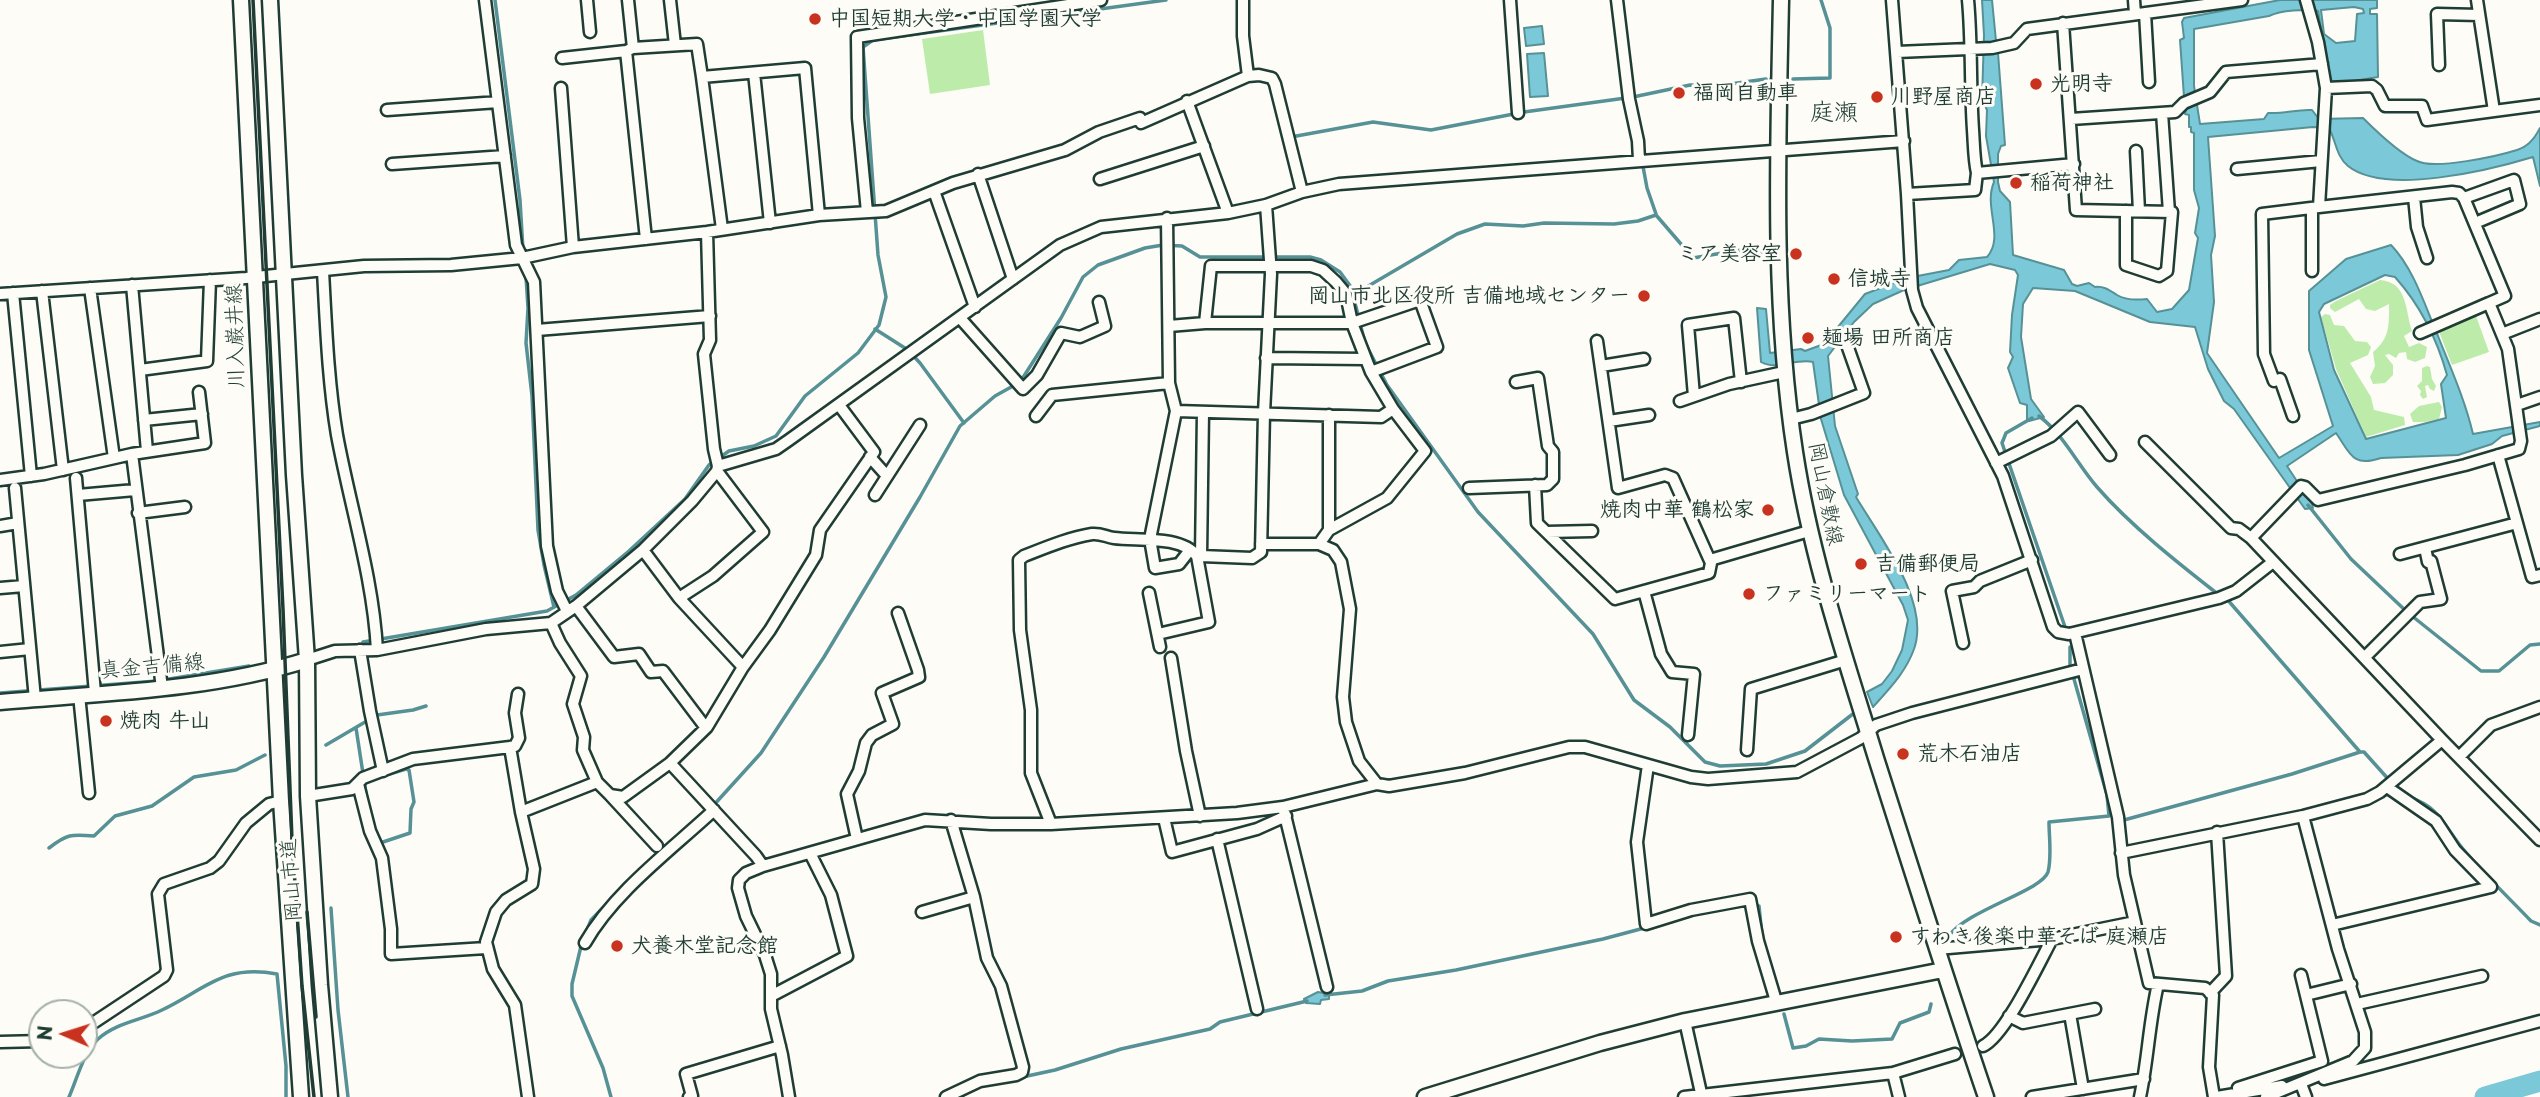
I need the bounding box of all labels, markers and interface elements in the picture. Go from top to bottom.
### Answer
place label: 中国短期大学・中国学園大学 [829,6,1102,32]
marker: 中国短期大学・中国学園大学 [807,11,823,27]
place label: 光明寺 [2050,71,2113,97]
marker: 光明寺 [2028,76,2044,92]
place label: 福岡自動車 [1693,80,1798,106]
place label: 川野屋商店 [1891,84,1996,110]
marker: 福岡自動車 [1671,85,1687,101]
marker: 川野屋商店 [1869,89,1885,105]
district label: 庭瀬 [1810,99,1858,127]
place label: 稲荷神社 [2030,170,2114,196]
marker: 稲荷神社 [2008,175,2024,191]
place label: ミア美容室 [1677,241,1782,267]
marker: ミア美容室 [1788,246,1804,262]
place label: 信城寺 [1848,266,1911,292]
marker: 信城寺 [1826,271,1842,287]
street label: 川入巌井線 [222,283,250,389]
place label: 岡山市北区役所 吉備地域センター [1308,283,1630,309]
marker: 岡山市北区役所 吉備地域センター [1636,288,1652,304]
place label: 麺場 田所商店 [1822,325,1955,351]
marker: 麺場 田所商店 [1800,330,1816,346]
street label: 岡山倉敷線 [1803,440,1847,548]
place label: 焼肉中華 鶴松家 [1600,497,1754,523]
marker: 焼肉中華 鶴松家 [1760,502,1776,518]
place label: 吉備郵便局 [1875,551,1980,577]
marker: 吉備郵便局 [1853,556,1869,572]
place label: ファミリーマート [1763,581,1931,607]
marker: ファミリーマート [1741,586,1757,602]
street label: 真金吉備線 [99,650,205,684]
place label: 焼肉 牛山 [120,708,211,734]
marker: 焼肉 牛山 [98,713,114,729]
place label: 荒木石油店 [1917,741,2022,767]
marker: 荒木石油店 [1895,746,1911,762]
street label: 岡山市道 [277,837,307,923]
place label: すわき後楽中華そば 庭瀬店 [1910,924,2169,950]
marker: すわき後楽中華そば 庭瀬店 [1888,929,1904,945]
place label: 犬養木堂記念館 [631,933,778,959]
marker: 犬養木堂記念館 [609,938,625,954]
north arrow [28,999,98,1069]
text: N [30,1025,58,1041]

